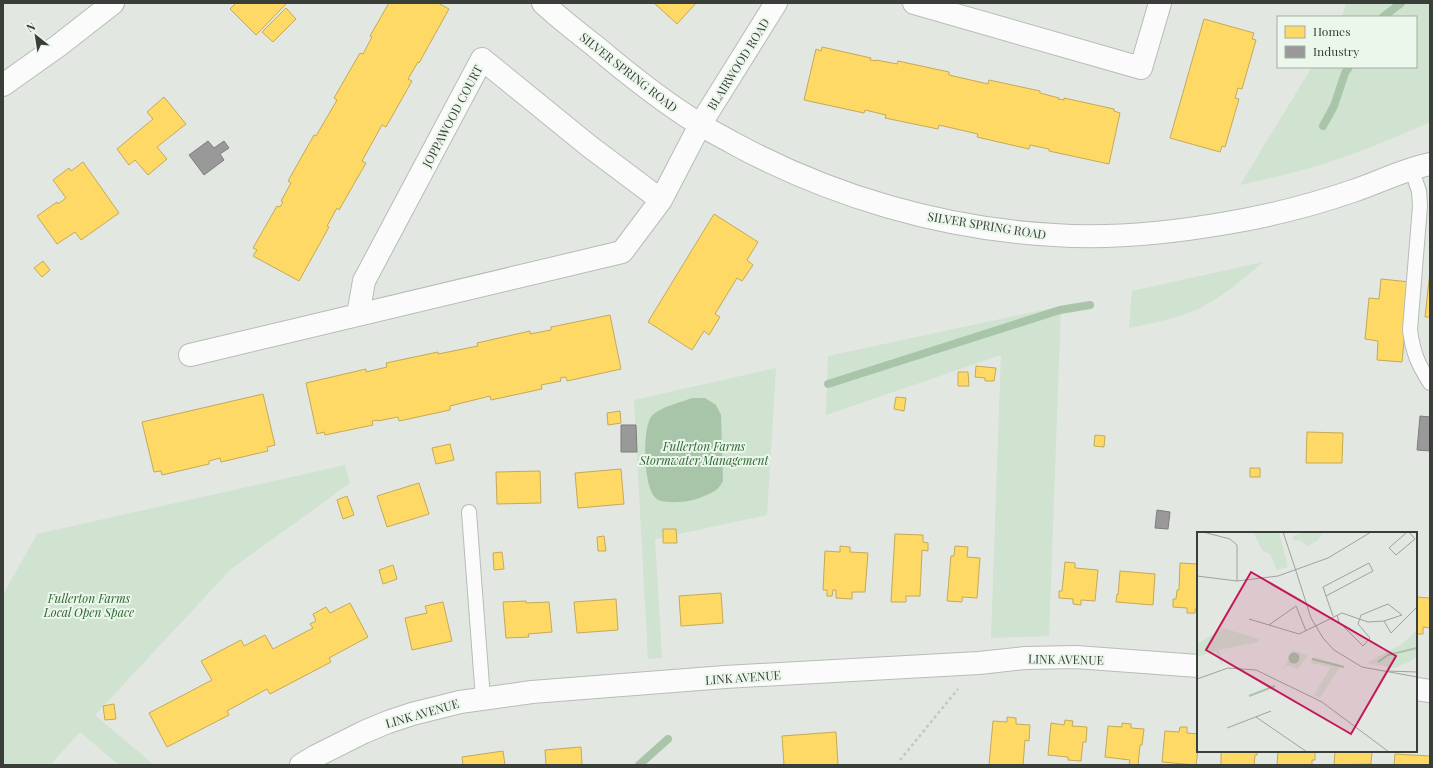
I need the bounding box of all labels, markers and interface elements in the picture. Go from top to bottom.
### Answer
street label: BLAIRWOOD ROAD [703,15,773,113]
north arrow [16,16,56,56]
legend [1277,16,1417,68]
text: N [24,18,38,35]
text: Homes [1313,23,1351,39]
street label: SILVER SPRING ROAD [577,29,681,115]
text: Industry [1313,43,1359,59]
street label: JOPPAWOOD COURT [418,62,486,171]
street label: SILVER SPRING ROAD [927,208,1048,242]
park label: Fullerton Farms Stormwater Management [638,438,770,468]
inset map [1197,532,1417,752]
park label: Fullerton Farms Local Open Space [43,590,134,620]
street label: LINK AVENUE [1028,650,1104,668]
street label: LINK AVENUE [705,666,781,688]
street label: LINK AVENUE [383,695,461,731]

